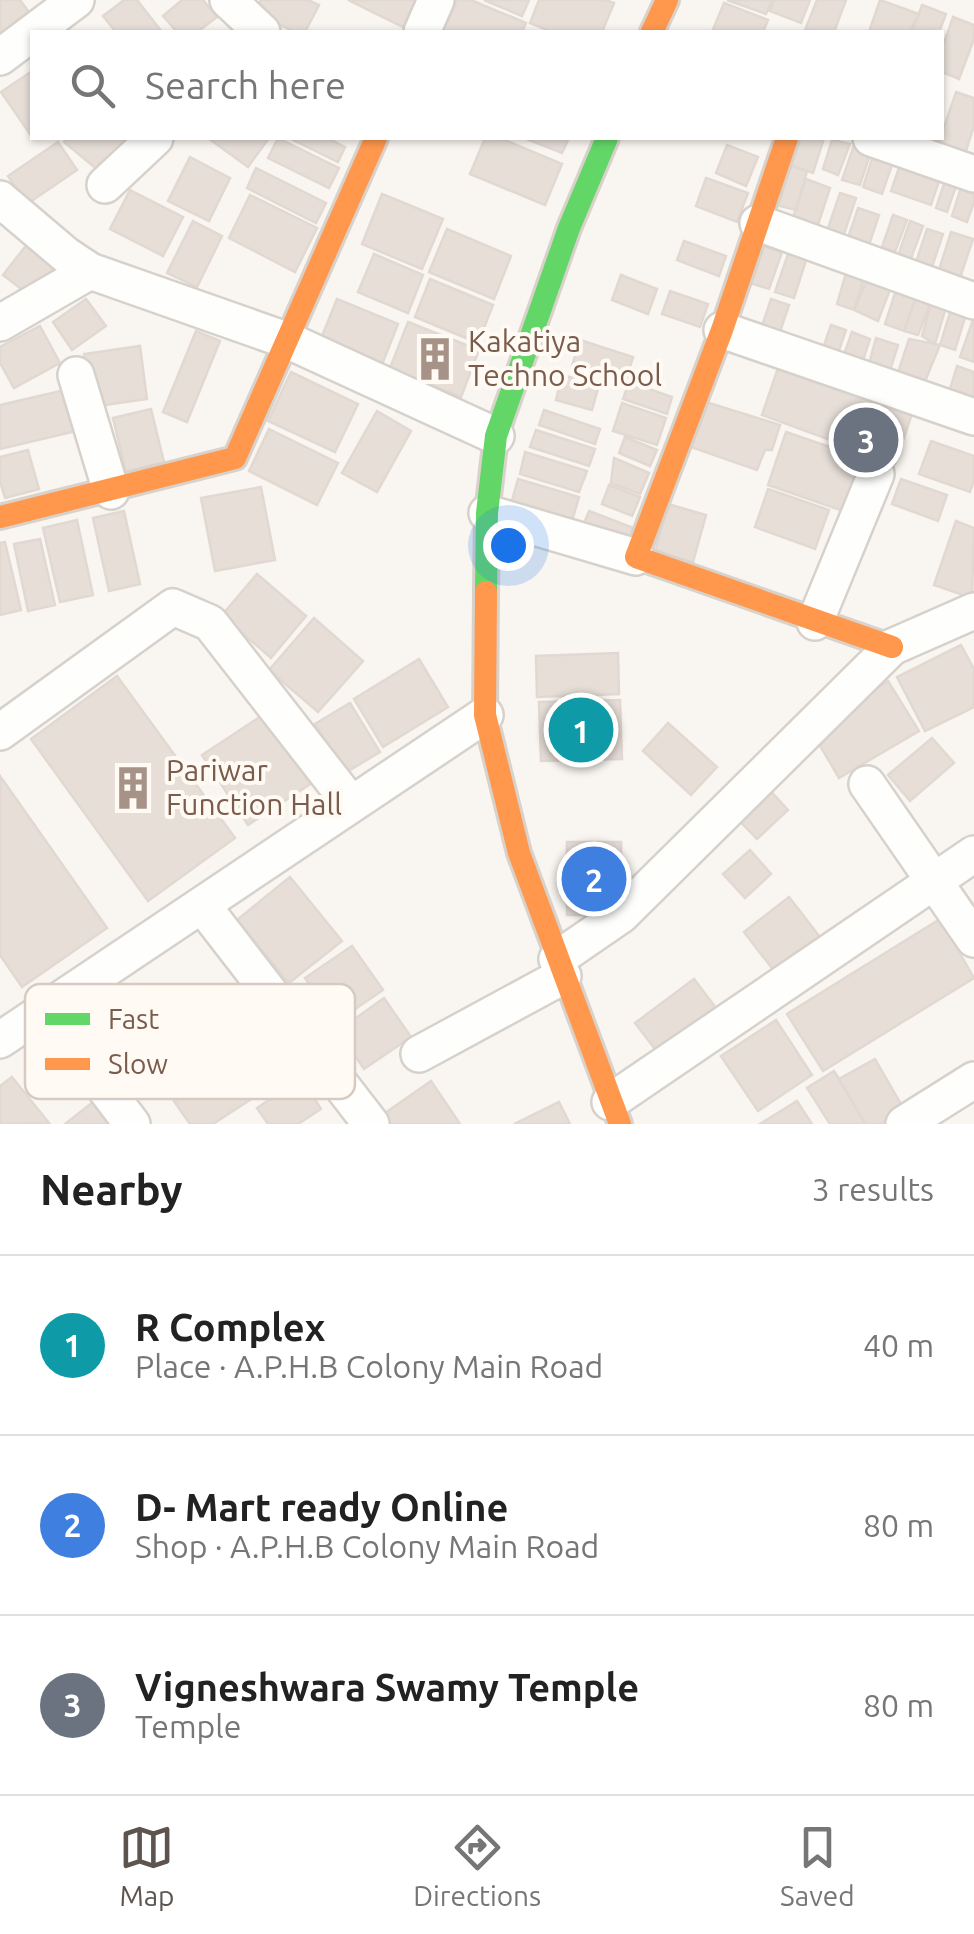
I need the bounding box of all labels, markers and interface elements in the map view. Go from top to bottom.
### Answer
search box [30,30,944,140]
icon: search [65,58,120,113]
text: Search here [145,64,346,106]
place label: Kakatiya Techno School [468,324,662,392]
building icon: Kakatiya Techno School [411,335,459,383]
pin: 3 [834,402,898,478]
your location [483,520,534,571]
pin: 1 [548,692,614,768]
place label: Pariwar Function Hall [166,753,342,821]
building icon: Pariwar Function Hall [109,764,157,812]
pin: 2 [562,842,626,916]
legend [25,984,355,1099]
text: Fast [108,1003,159,1034]
text: Slow [108,1048,168,1079]
text: Nearby [40,1166,183,1213]
text: 3 results [812,1171,934,1207]
text: R Complex [135,1306,325,1348]
text: 1 [63,1327,82,1363]
text: 40 m [863,1327,934,1363]
text: Place · A.P.H.B Colony Main Road [135,1348,603,1384]
text: D- Mart ready Online [135,1486,508,1528]
text: 2 [63,1507,82,1543]
text: 80 m [863,1507,934,1543]
text: Shop · A.P.H.B Colony Main Road [135,1528,599,1564]
text: Vigneshwara Swamy Temple [135,1666,639,1708]
text: 3 [63,1687,82,1723]
text: 80 m [863,1687,934,1723]
text: Temple [135,1708,241,1744]
tab: Map [119,1820,175,1911]
tab: Directions [413,1820,541,1911]
tab: Saved [780,1820,855,1911]

